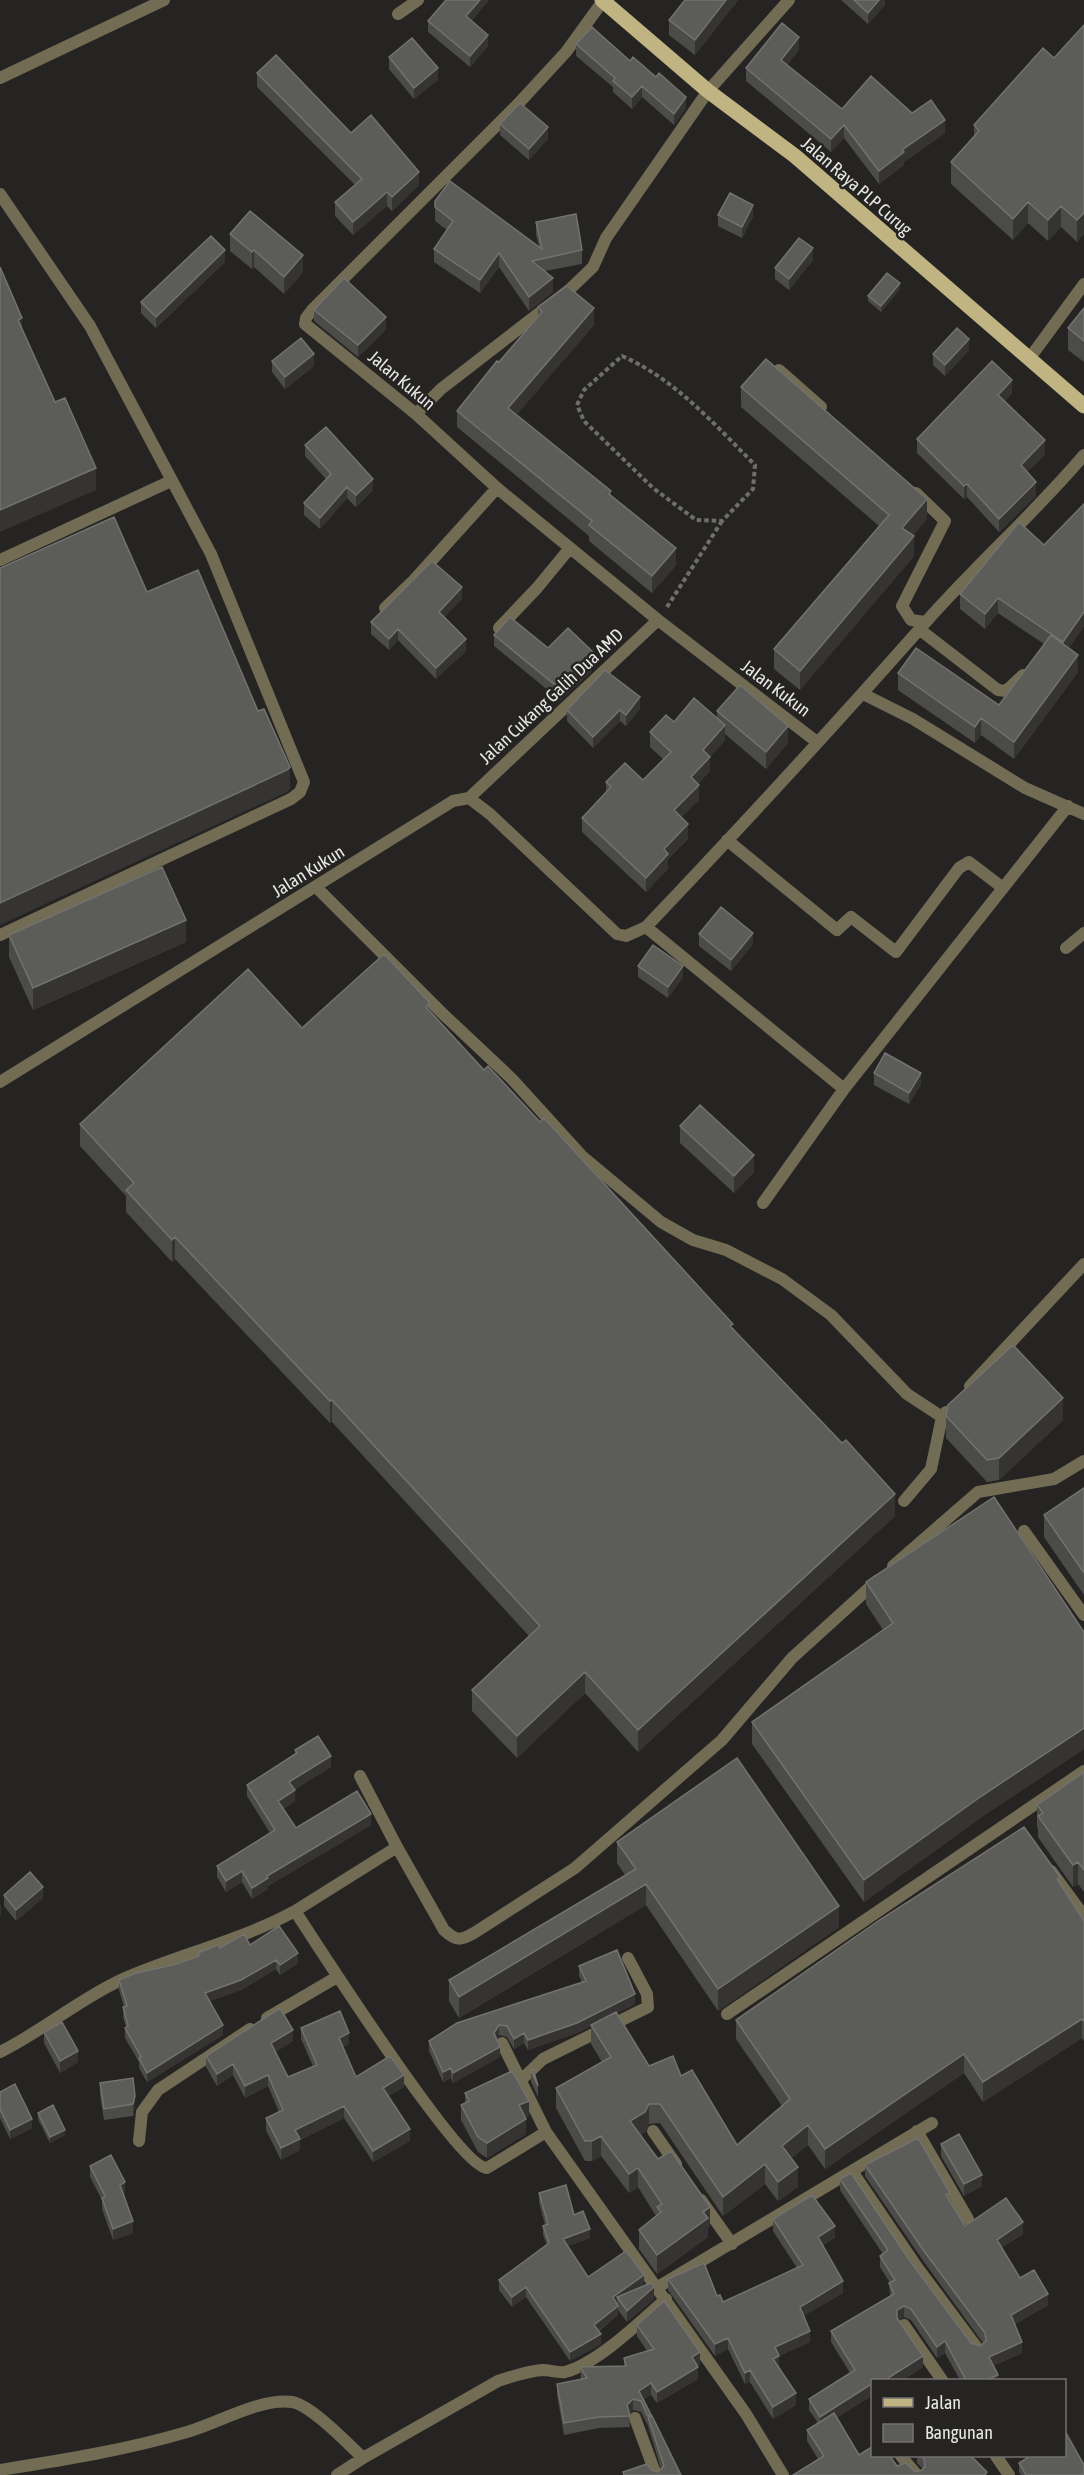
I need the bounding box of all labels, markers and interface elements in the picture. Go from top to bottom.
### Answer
street label: Jalan Raya PLP Curug [797,132,917,240]
street label: Jalan Kukun [364,346,440,414]
street label: Jalan Cukang Galih Dua AMD [475,624,627,768]
street label: Jalan Kukun [737,655,815,721]
street label: Jalan Kukun [268,841,348,901]
legend [871,2379,1066,2457]
text: Jalan [925,2392,961,2413]
text: Bangunan [925,2422,993,2443]

